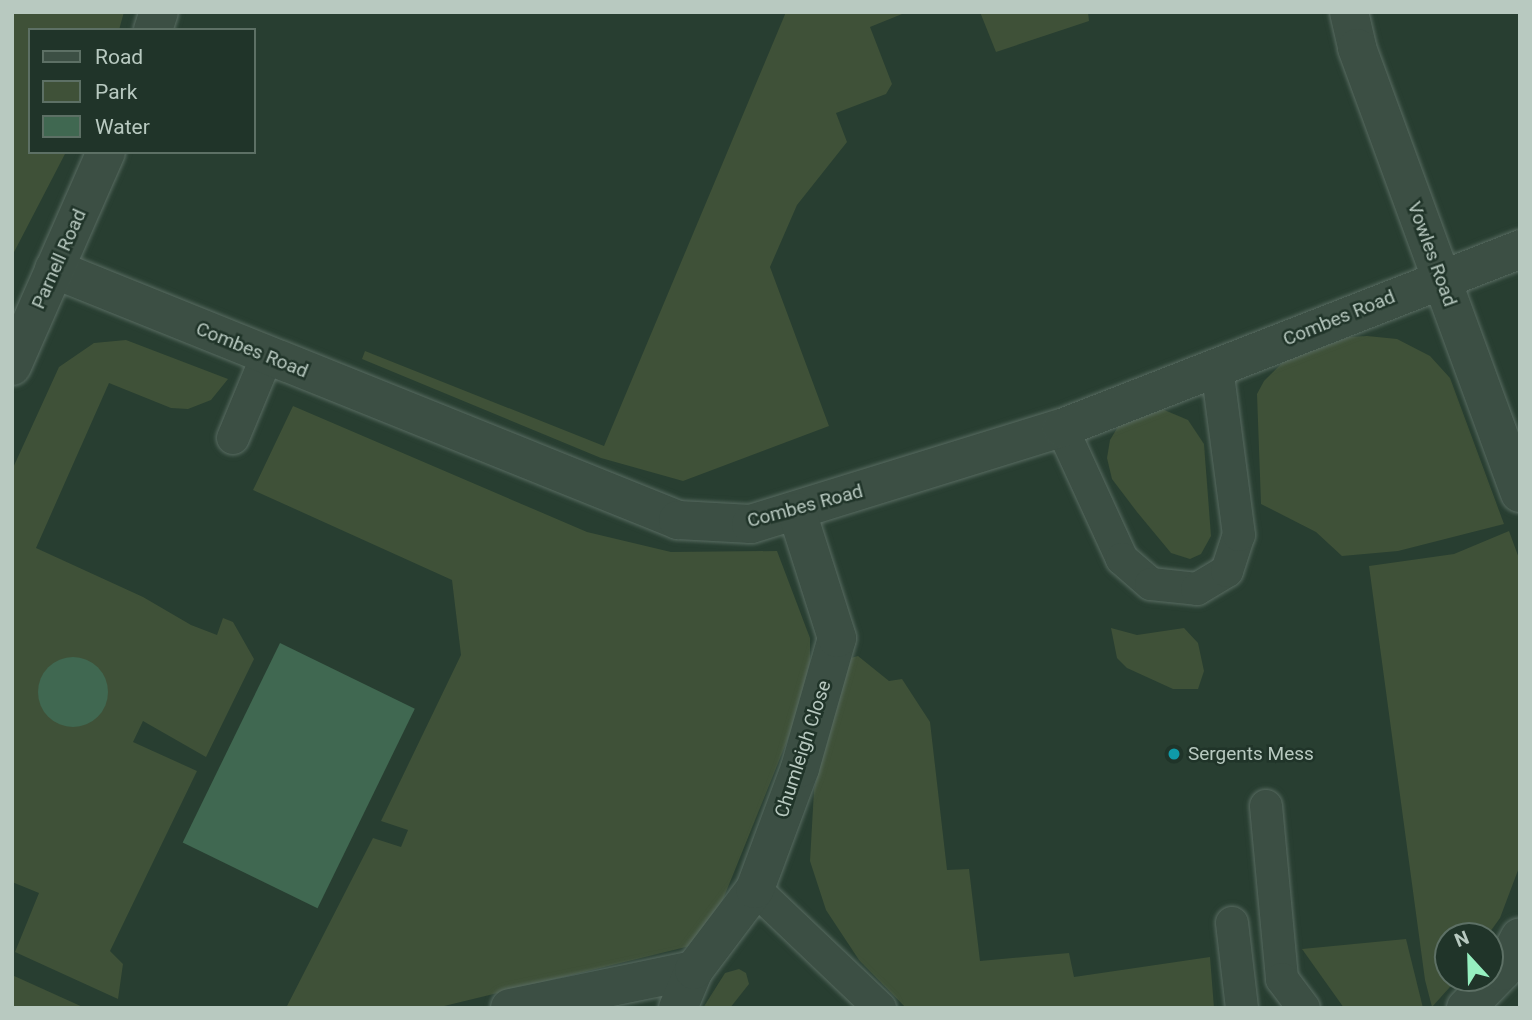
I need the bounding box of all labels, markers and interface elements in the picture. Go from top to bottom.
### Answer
legend [28,28,256,154]
text: Road [95,45,143,69]
text: Park [95,80,137,104]
text: Water [95,115,150,139]
street label: Vowles Road [1403,199,1461,309]
street label: Parnell Road [27,206,91,312]
street label: Combes Road [1280,285,1398,351]
street label: Combes Road [193,317,311,383]
street label: Combes Road [745,480,865,532]
street label: Chumleigh Close [770,678,836,820]
place label: Sergents Mess [1188,743,1314,765]
marker: Sergents Mess [1166,746,1182,762]
north arrow [1434,922,1504,992]
text: N [1451,926,1472,952]

